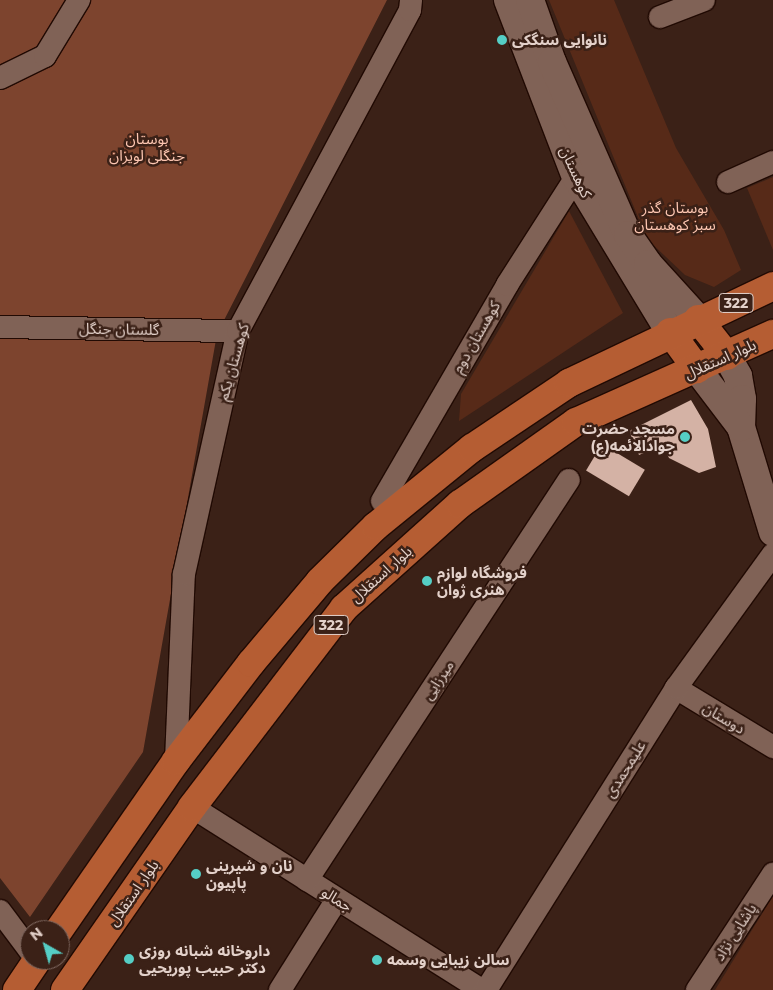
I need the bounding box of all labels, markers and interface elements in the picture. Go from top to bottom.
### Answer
place label: نانوایی سنگکی [512,31,607,49]
marker: نانوایی سنگکی [496,34,508,46]
park label: بوستان جنگلی لویزان [109,129,185,164]
street label: کوهستان [556,143,596,201]
park label: بوستان گذر سبز کوهستان [634,198,716,233]
road number: 322 [718,292,754,314]
street label: کوهستان دوم [448,298,504,376]
street label: گلستان جنگل [79,319,159,339]
street label: کوهستان یکم [213,321,253,403]
street label: بلوار استقلال [681,335,759,383]
place label: مسجد حضرت جوادالائمه(ع) [582,419,675,454]
marker: مسجد حضرت جوادالائمه(ع) [679,431,691,443]
street label: بلوار استقلال [347,542,415,606]
place label: فروشگاه لوازم هنری ژوان [437,563,527,598]
marker: فروشگاه لوازم هنری ژوان [421,575,433,587]
road number: 322 [314,614,348,636]
street label: میرزایی [419,657,457,703]
street label: دوستان [700,698,748,738]
street label: علیمحمدی [600,737,650,801]
place label: نان و شیرینی پاپیون [206,856,292,891]
street label: بلوار استقلال [104,857,162,929]
marker: نان و شیرینی پاپیون [190,868,202,880]
street label: جمالو [318,883,356,915]
street label: پاشایی نژاد [710,900,760,964]
north arrow [20,920,70,970]
text: N [26,923,46,945]
place label: داروخانه شبانه روزی دکتر حبیب پوریحیی [139,941,270,976]
place label: سالن زیبایی وسمه [387,951,509,969]
marker: داروخانه شبانه روزی دکتر حبیب پوریحیی [123,953,135,965]
marker: سالن زیبایی وسمه [371,954,383,966]

